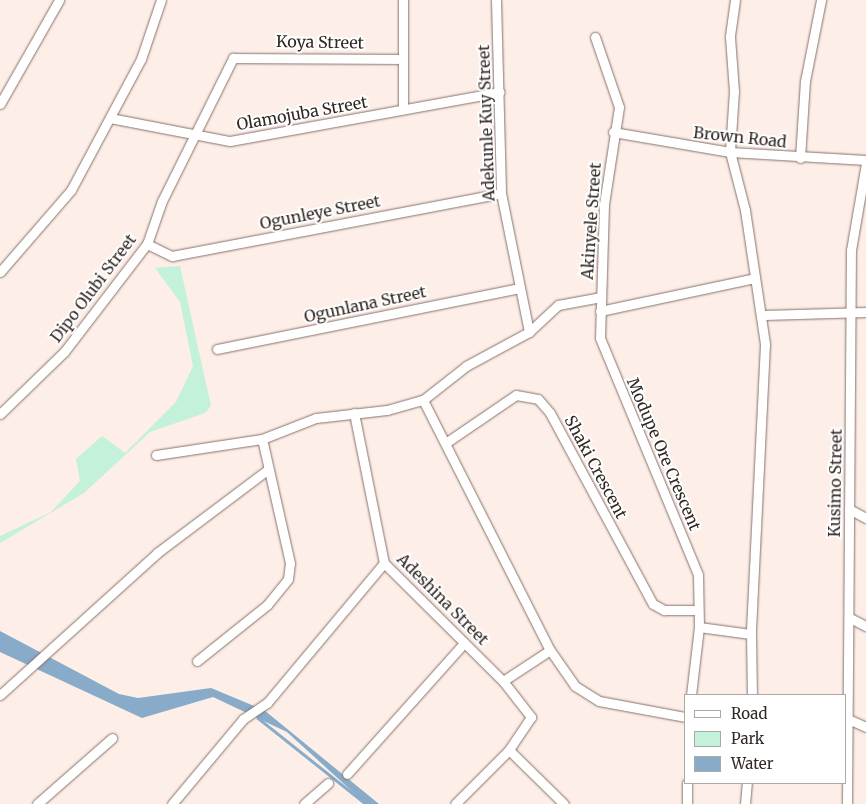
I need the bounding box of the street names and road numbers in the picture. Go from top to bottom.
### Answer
street label: Koya Street [276,32,364,52]
street label: Adekunle Kuy Street [474,44,498,202]
street label: Olamojuba Street [235,92,369,134]
street label: Brown Road [692,123,788,151]
street label: Akinyele Street [577,162,605,280]
street label: Ogunleye Street [258,191,382,233]
street label: Dipo Olubi Street [46,230,140,346]
street label: Ogunlana Street [302,282,428,326]
street label: Modupe Ore Crescent [623,375,705,533]
street label: Shaki Crescent [561,412,631,522]
street label: Kusimo Street [824,429,846,537]
street label: Adeshina Street [393,549,493,649]

